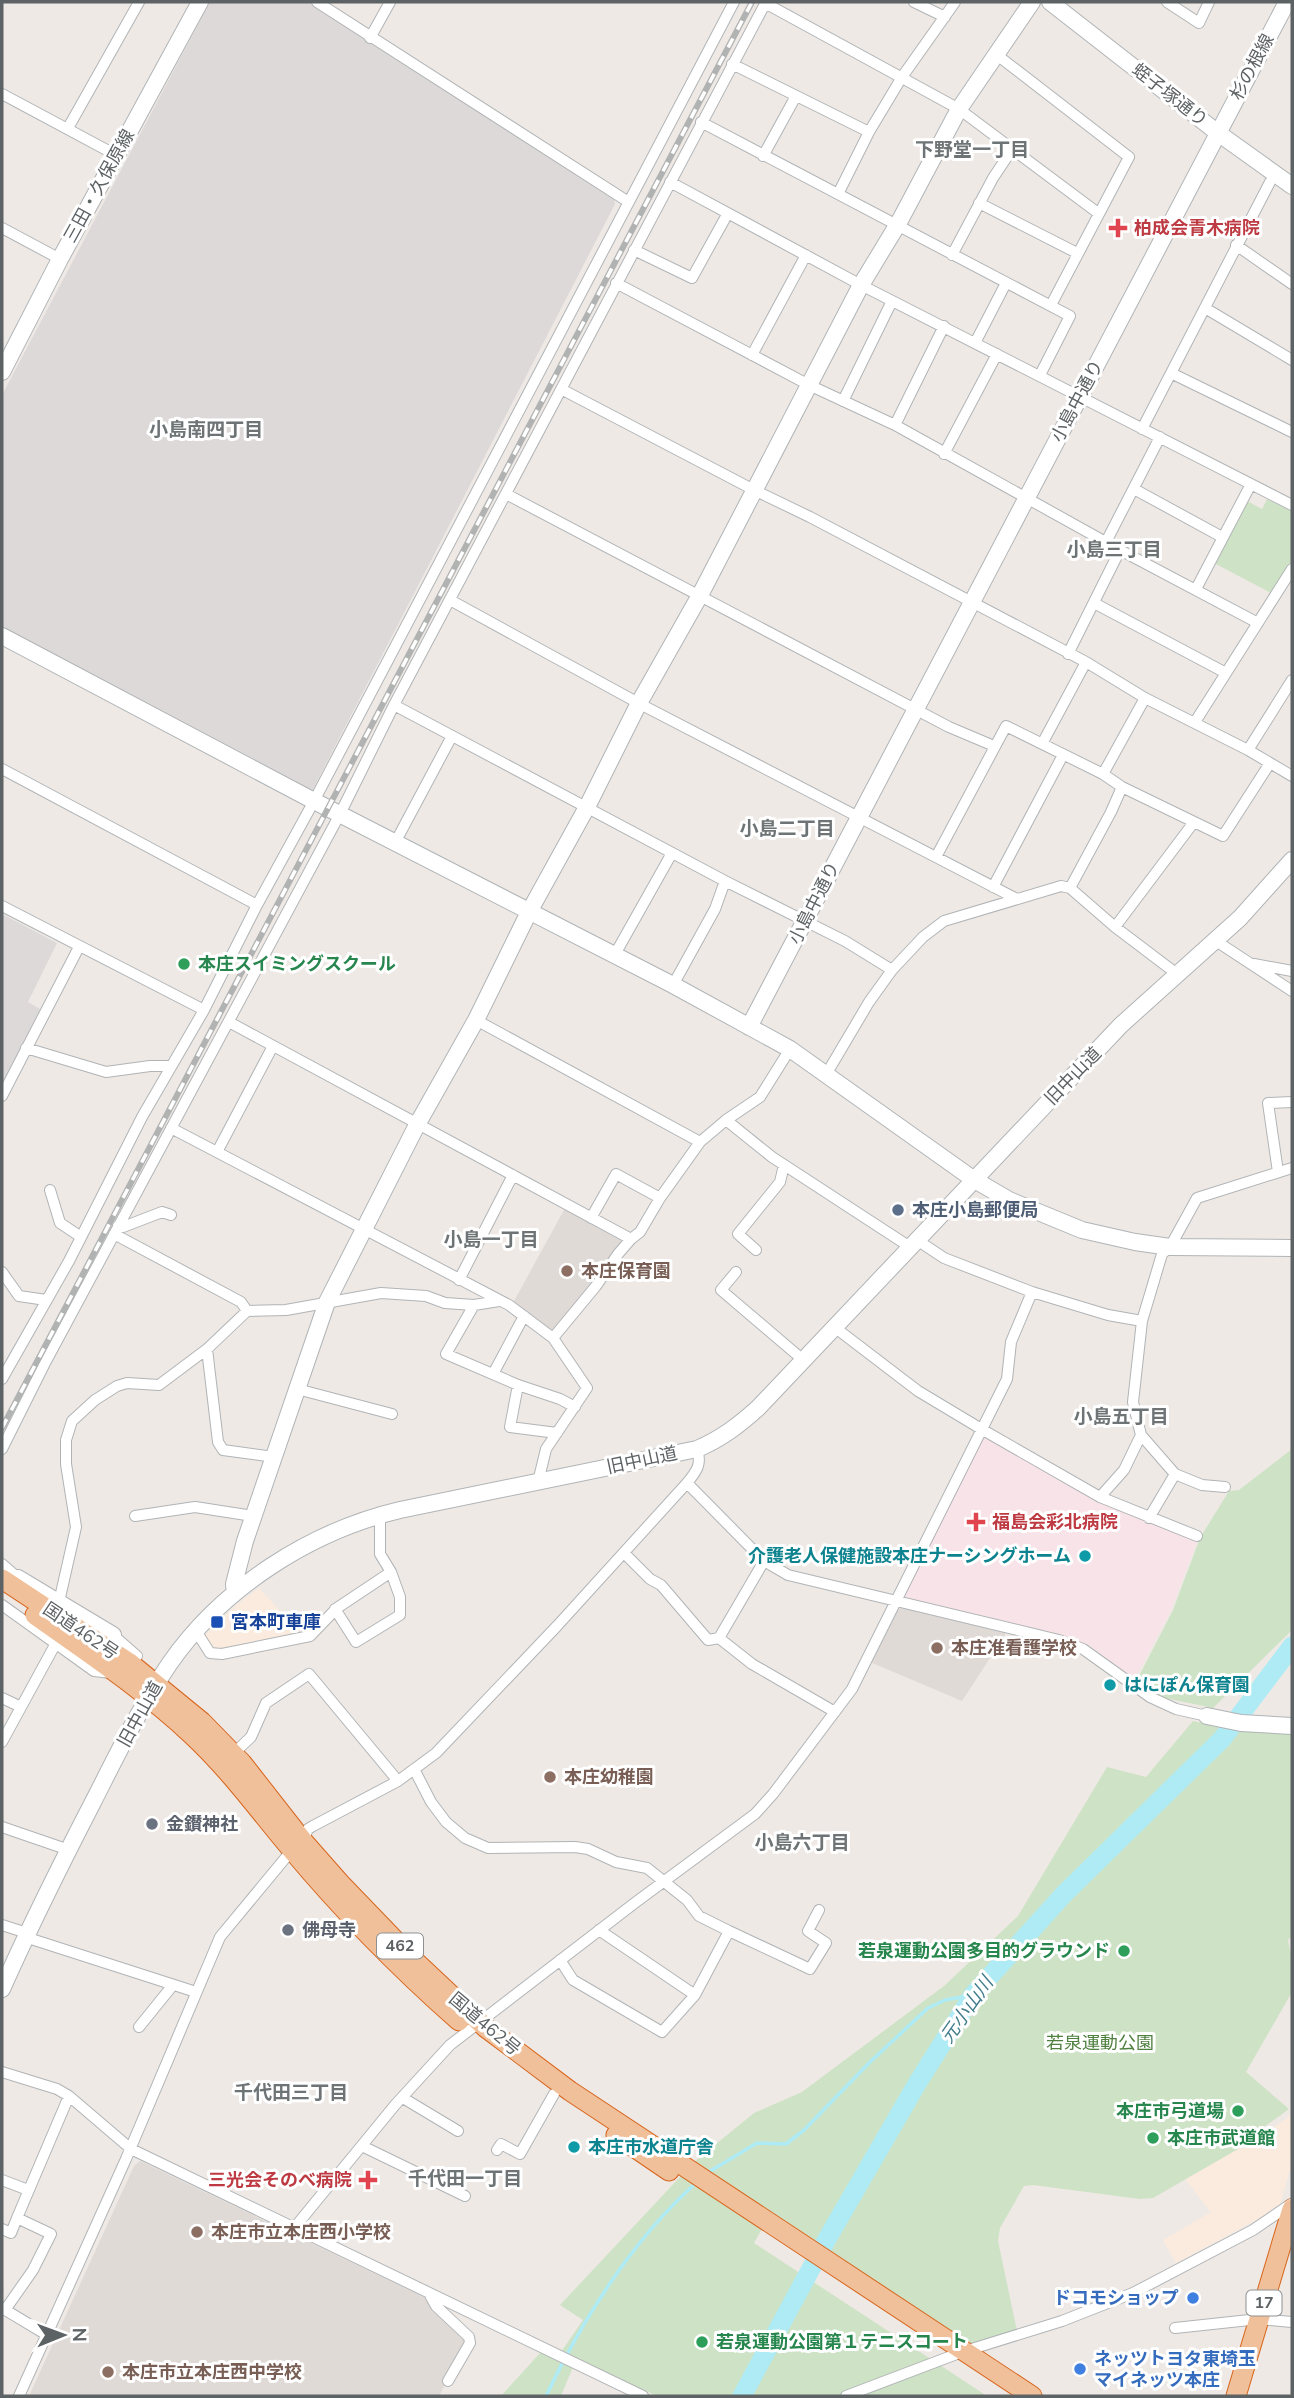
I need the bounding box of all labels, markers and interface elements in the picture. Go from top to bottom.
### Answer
street label: 杉の根線 [1225,30,1279,104]
street label: 蛭子塚通り [1127,58,1213,132]
street label: 三田・久保原線 [58,125,140,247]
district label: 下野堂一丁目 [915,137,1029,163]
place label: 柏成会青木病院 [1134,216,1260,240]
marker: 柏成会青木病院 [1108,218,1128,238]
street label: 小島中通り [1045,356,1109,446]
district label: 小島南四丁目 [149,417,263,443]
district label: 小島三丁目 [1066,537,1162,563]
district label: 小島二丁目 [739,816,835,842]
street label: 小島中通り [783,857,845,949]
place label: 本庄スイミングスクール [198,952,396,976]
marker: 本庄スイミングスクール [176,956,192,972]
street label: 旧中山道 [1039,1042,1107,1110]
place label: 本庄小島郵便局 [912,1198,1038,1222]
marker: 本庄小島郵便局 [890,1202,906,1218]
district label: 小島一丁目 [443,1227,539,1253]
place label: 本庄保育園 [581,1259,671,1283]
marker: 本庄保育園 [559,1263,575,1279]
district label: 小島五丁目 [1073,1404,1169,1430]
street label: 旧中山道 [604,1441,680,1479]
place label: 福島会彩北病院 [992,1510,1118,1534]
marker: 福島会彩北病院 [966,1512,986,1532]
place label: 介護老人保健施設本庄ナーシングホーム [748,1544,1071,1568]
marker: 介護老人保健施設本庄ナーシングホーム [1077,1548,1093,1564]
street label: 国道462号 [38,1597,124,1665]
place label: 宮本町車庫 [231,1610,321,1634]
marker: 宮本町車庫 [209,1614,225,1630]
place label: 本庄准看護学校 [951,1636,1077,1660]
marker: 本庄准看護学校 [929,1640,945,1656]
place label: はにぽん保育園 [1124,1673,1250,1697]
street label: 旧中山道 [112,1677,168,1751]
marker: はにぽん保育園 [1102,1677,1118,1693]
place label: 本庄幼稚園 [564,1765,654,1789]
marker: 本庄幼稚園 [542,1769,558,1785]
place label: 金鑚神社 [166,1812,238,1836]
marker: 金鑚神社 [144,1816,160,1832]
district label: 小島六丁目 [754,1830,850,1856]
place label: 佛母寺 [302,1918,356,1942]
marker: 佛母寺 [280,1922,296,1938]
road number: 462 [377,1934,423,1958]
place label: 若泉運動公園多目的グラウンド [858,1939,1110,1963]
marker: 若泉運動公園多目的グラウンド [1116,1943,1132,1959]
water label: 元小山川 [935,1970,1001,2049]
street label: 国道462号 [444,1987,526,2061]
park label: 若泉運動公園 [1046,2031,1154,2055]
district label: 千代田三丁目 [234,2080,348,2106]
place label: 本庄市弓道場 [1116,2099,1224,2123]
marker: 本庄市弓道場 [1230,2103,1246,2119]
place label: 本庄市武道館 [1167,2126,1275,2150]
marker: 本庄市武道館 [1145,2130,1161,2146]
place label: 本庄市水道庁舎 [588,2135,714,2159]
marker: 本庄市水道庁舎 [566,2139,582,2155]
district label: 千代田一丁目 [408,2166,522,2192]
place label: 三光会そのべ病院 [208,2168,352,2192]
marker: 三光会そのべ病院 [358,2170,378,2190]
place label: 本庄市立本庄西小学校 [211,2220,391,2244]
marker: 本庄市立本庄西小学校 [189,2224,205,2240]
place label: ドコモショップ [1053,2286,1179,2310]
marker: ドコモショップ [1185,2290,1201,2306]
road number: 17 [1246,2290,1282,2316]
north arrow [28,2300,98,2370]
text: N [66,2327,92,2342]
place label: 若泉運動公園第１テニスコート [716,2330,968,2354]
marker: 若泉運動公園第１テニスコート [694,2334,710,2350]
place label: ネッツトヨタ東埼玉 マイネッツ本庄 [1094,2347,1256,2392]
place label: 本庄市立本庄西中学校 [122,2360,302,2384]
marker: ネッツトヨタ東埼玉 マイネッツ本庄 [1072,2361,1088,2377]
marker: 本庄市立本庄西中学校 [100,2364,116,2380]

